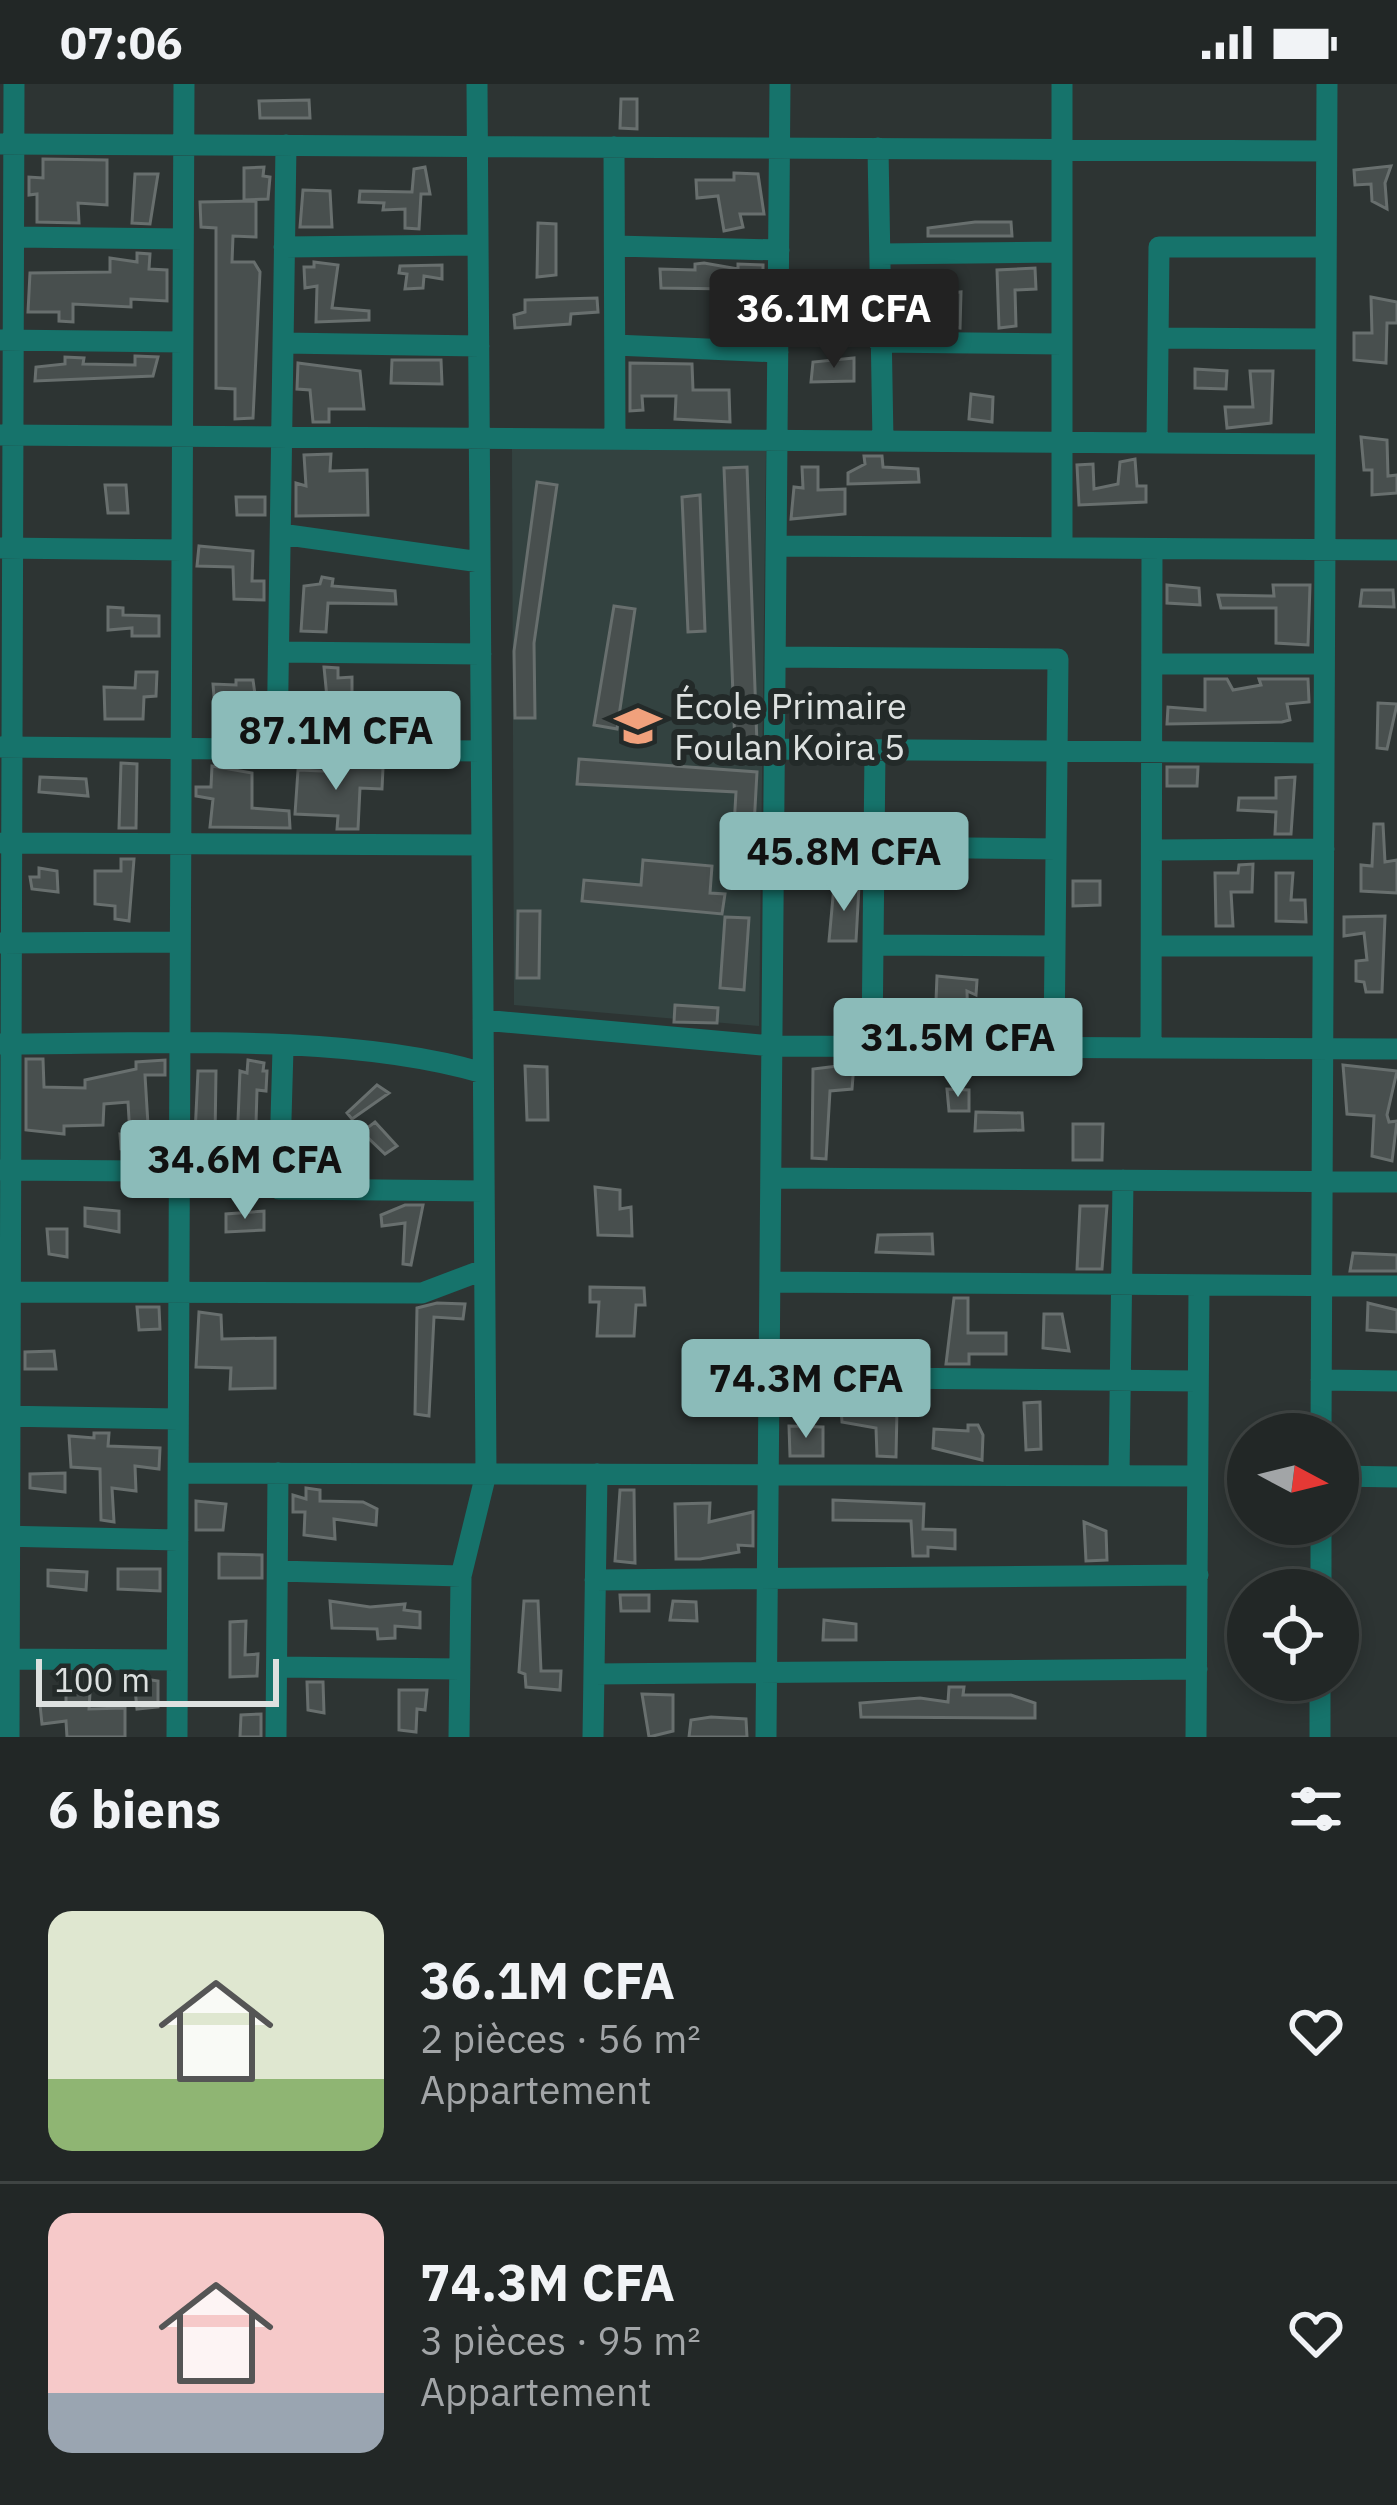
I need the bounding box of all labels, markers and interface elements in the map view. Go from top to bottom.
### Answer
text: 07:06 [60,13,183,71]
pin: 36.1M CFA [697,269,971,371]
text: 36.1M CFA [737,282,931,333]
place label: École Primaire Foulan Koira 5 [674,682,907,770]
pin: 87.1M CFA [199,691,473,793]
school or university icon: École Primaire Foulan Koira 5 [613,701,663,751]
text: 87.1M CFA [239,704,433,755]
pin: 45.8M CFA [707,812,981,914]
text: 45.8M CFA [747,825,941,876]
pin: 31.5M CFA [821,998,1095,1100]
text: 31.5M CFA [861,1011,1055,1062]
pin: 34.6M CFA [108,1120,382,1222]
text: 34.6M CFA [148,1133,342,1184]
pin: 74.3M CFA [669,1339,943,1441]
text: 74.3M CFA [709,1352,903,1403]
north arrow [1227,1413,1359,1545]
map controls [1227,1413,1359,1701]
button: locate [1227,1569,1359,1701]
scale bar [36,1653,279,1706]
text: 100 m [54,1658,150,1701]
text: 6 biens [48,1776,221,1842]
icon: filters [1283,1776,1349,1842]
text: 36.1M CFA [420,1947,675,2013]
icon: home [144,1959,288,2103]
icon: heart [1283,1998,1349,2064]
text: 2 pièces · 56 m² [420,2013,701,2064]
text: Appartement [420,2064,652,2115]
text: 74.3M CFA [420,2249,675,2315]
icon: home [144,2261,288,2405]
icon: heart [1283,2300,1349,2366]
text: 3 pièces · 95 m² [420,2315,701,2366]
text: Appartement [420,2366,652,2417]

